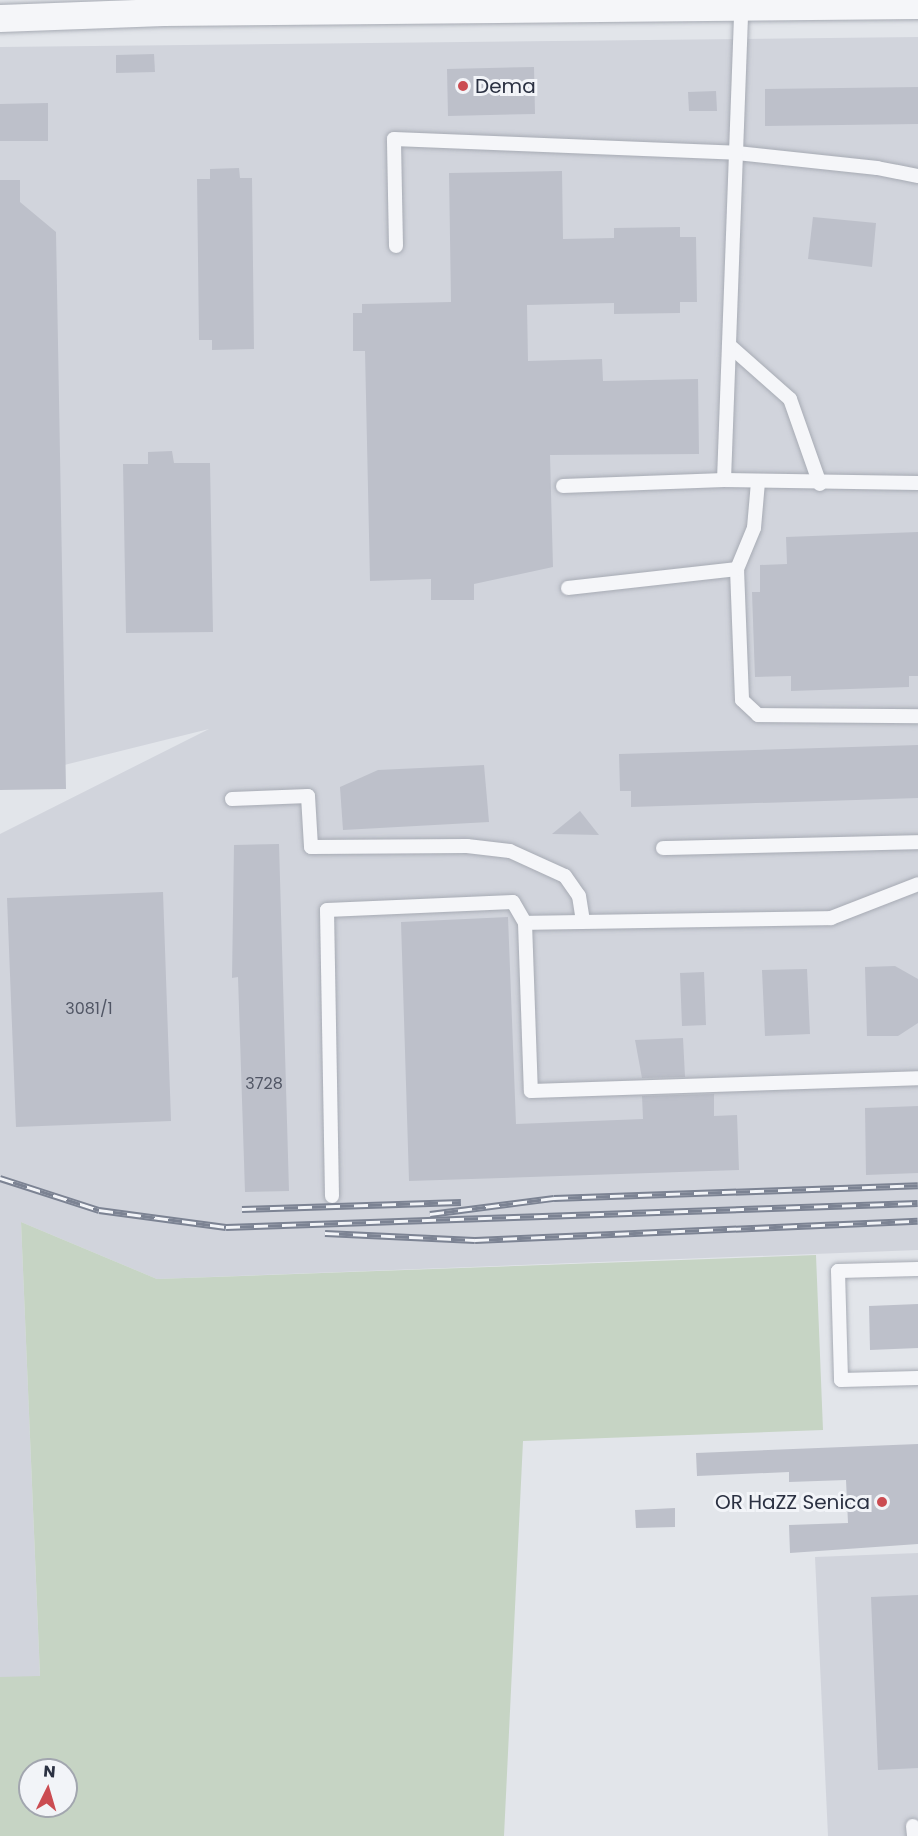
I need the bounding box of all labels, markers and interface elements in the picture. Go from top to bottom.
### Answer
place label: Dema [475,74,536,98]
marker: Dema [456,79,470,93]
house number: 3081/1 [65,999,113,1019]
house number: 3728 [245,1074,283,1094]
place label: OR HaZZ Senica [715,1490,870,1514]
marker: OR HaZZ Senica [875,1495,889,1509]
north arrow [18,1758,78,1818]
text: N [42,1760,56,1784]

